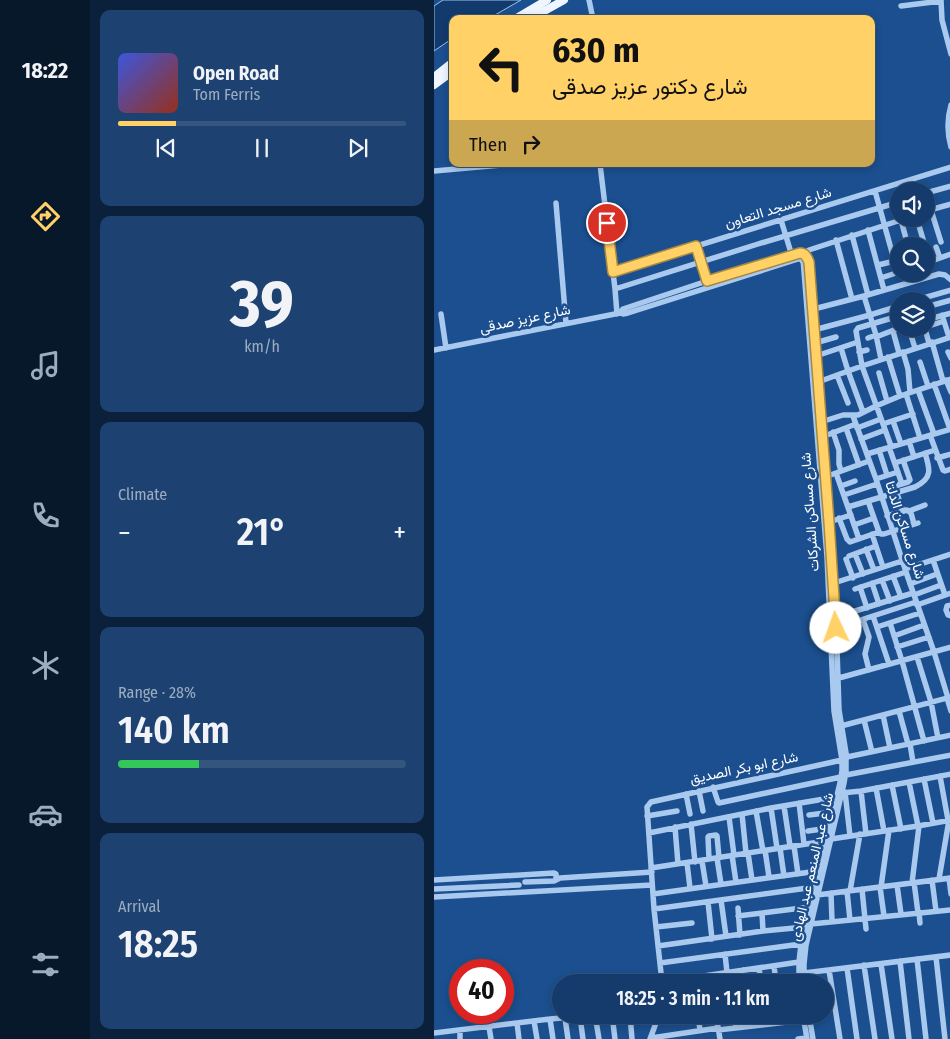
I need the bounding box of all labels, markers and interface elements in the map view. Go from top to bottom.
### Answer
text: 630 m [552,29,640,71]
icon: left [469,35,534,100]
text: 18:22 [22,57,68,84]
text: Open Road [193,62,279,85]
text: شارع دكتور عزيز صدقى [552,73,748,100]
text: Tom Ferris [193,85,260,104]
icon: right [517,130,545,158]
text: Then [469,133,507,156]
icon: previous [152,134,180,162]
icon: pause [248,134,276,162]
icon: next [344,134,372,162]
map controls [890,182,935,337]
button: sound [890,182,935,227]
street label: شارع مسجد التعاون [723,184,834,234]
icon: directions [28,199,63,234]
pin [586,202,628,244]
icon: arrive [593,209,621,237]
button: search [890,237,935,282]
text: 39 [230,265,294,343]
button: layers [890,292,935,337]
street label: شارع عزيز صدقى [478,301,572,339]
text: km/h [244,337,280,356]
icon: music [28,348,63,383]
street label: شارع مساكن الشركات [797,452,825,572]
street label: شارع مساكن الدلتا [879,479,929,582]
text: Climate [118,485,167,504]
icon: phone [28,498,63,533]
text: 21° [237,509,287,555]
text: − [118,516,131,549]
text: + [393,516,406,549]
position arrow [809,601,861,653]
icon: climate [28,648,63,683]
text: Range · 28% [118,683,196,702]
text: 140 km [118,707,230,753]
street label: شارع ابو بكر الصديق [688,748,800,790]
street label: شارع عبد المنعم عبد الهادى [787,791,839,943]
icon: car [28,797,63,832]
text: Arrival [118,897,160,916]
text: 18:25 [118,921,198,967]
icon: filters [28,947,63,982]
speed limit sign: 40 [449,959,514,1024]
text: 18:25 · 3 min · 1.1 km [616,987,770,1010]

